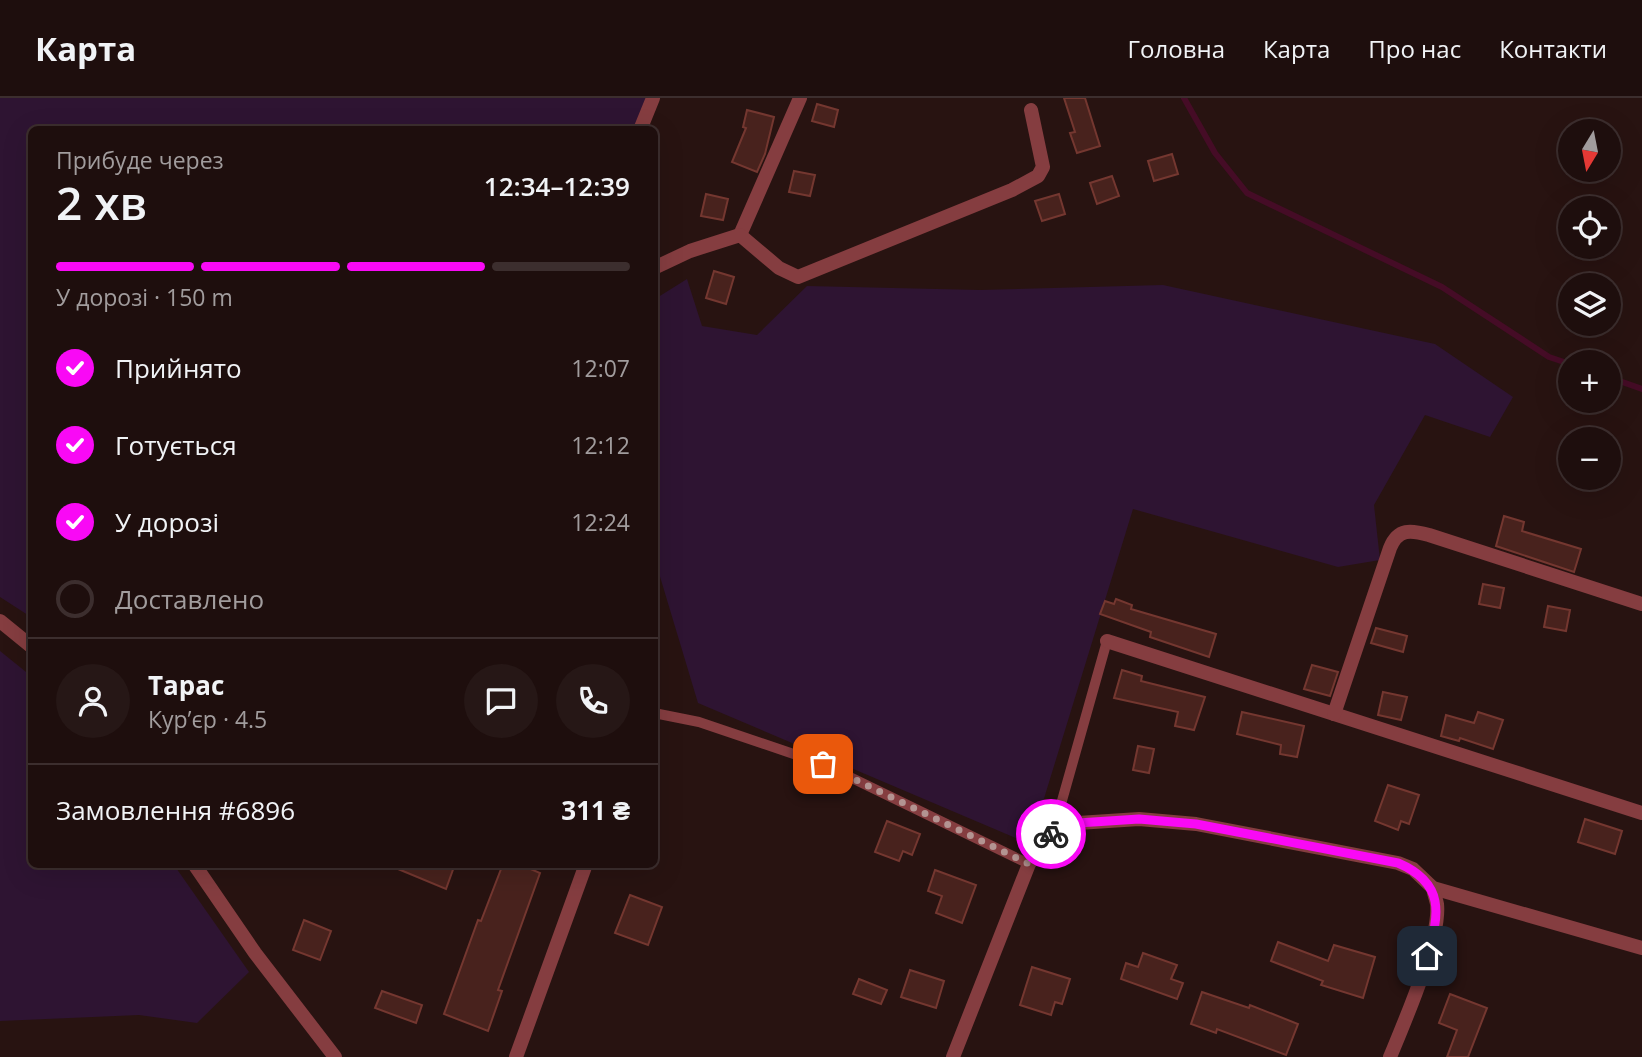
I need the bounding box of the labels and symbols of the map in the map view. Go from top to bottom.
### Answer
north arrow [1558,119,1620,182]
pin [793,734,853,794]
courier [1016,799,1086,869]
pin [1397,926,1457,986]

